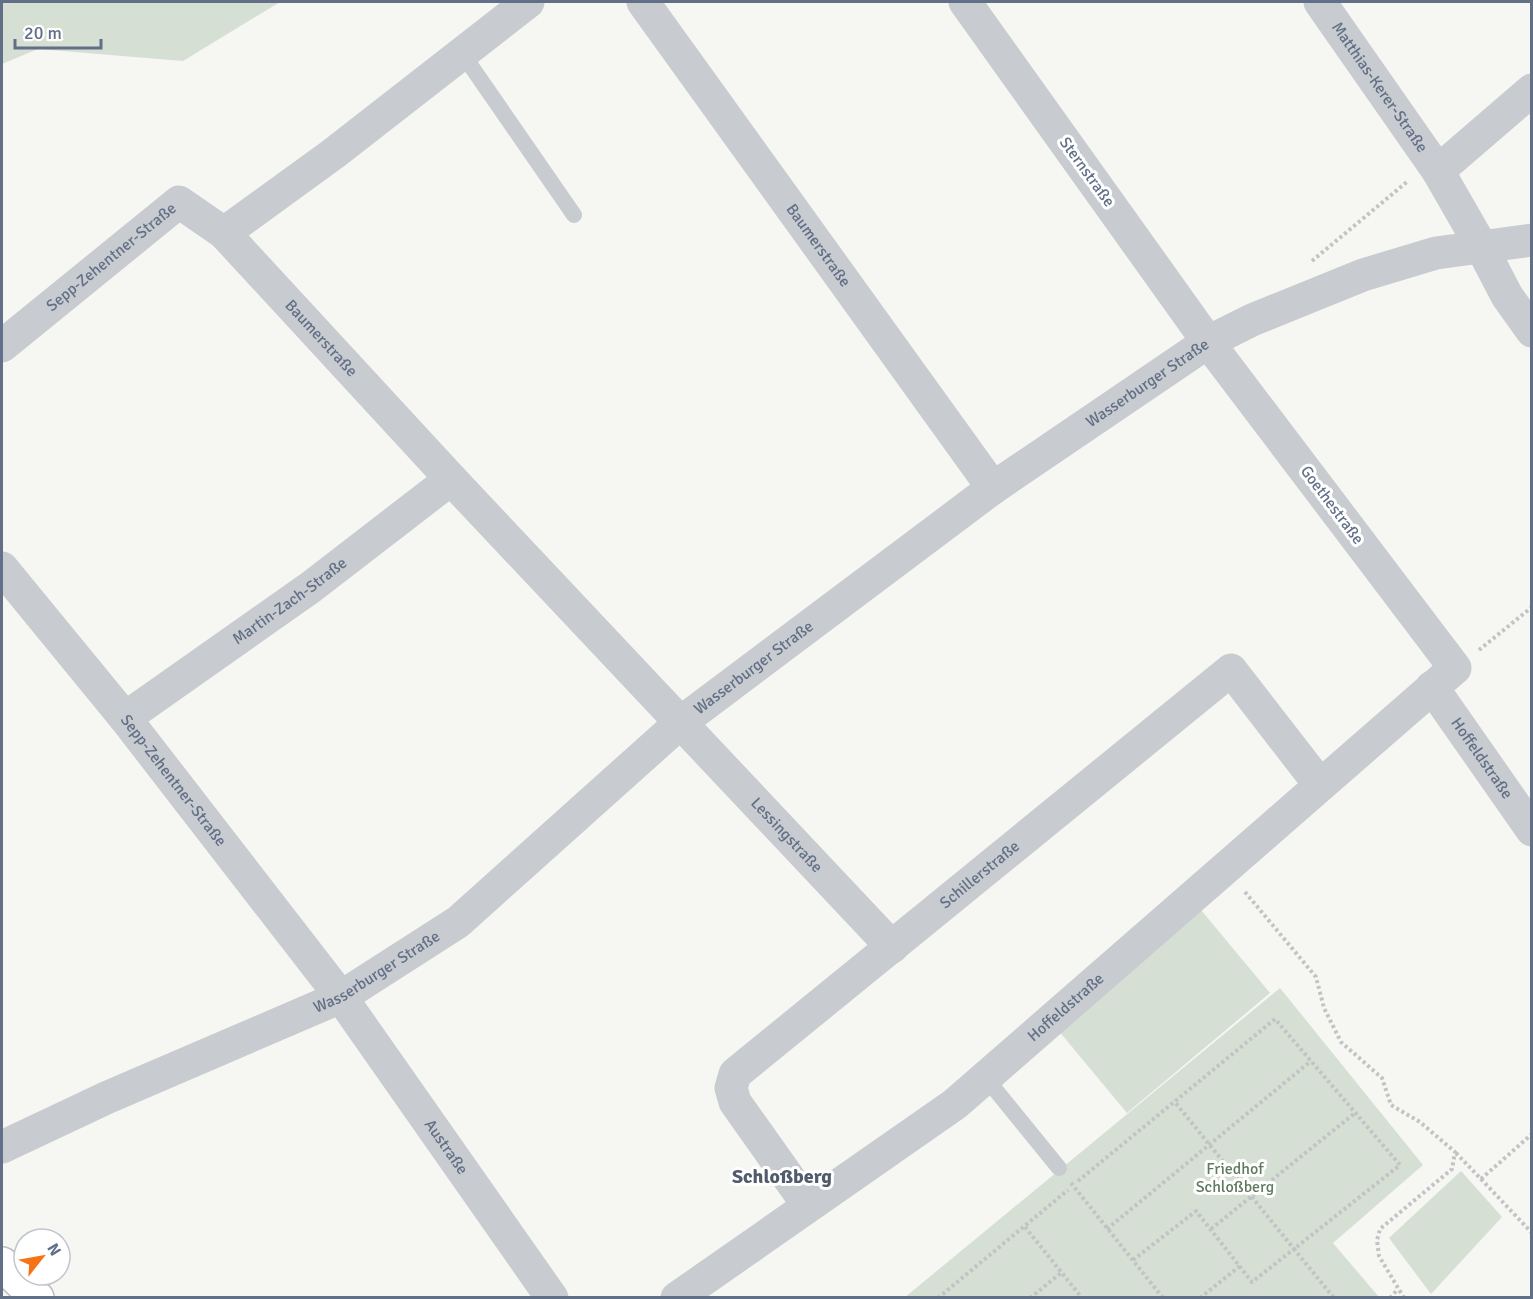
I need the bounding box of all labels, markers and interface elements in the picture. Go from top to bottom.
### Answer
scale bar [15,12,100,50]
street label: Matthias-Kerer-Straße [1327,18,1432,156]
text: 20 m [24,22,62,44]
street label: Sternstraße [1055,133,1119,211]
street label: Sepp-Zehentner-Straße [42,198,180,316]
street label: Baumerstraße [782,200,855,291]
street label: Baumerstraße [281,295,362,381]
street label: Wasserburger Straße [1082,334,1213,432]
street label: Goethestraße [1296,462,1368,548]
street label: Martin-Zach-Straße [229,553,351,649]
street label: Wasserburger Straße [690,616,817,719]
street label: Sepp-Zehentner-Straße [116,710,231,850]
street label: Hoffeldstraße [1446,714,1517,803]
street label: Lessingstraße [746,793,827,877]
street label: Schillerstraße [936,836,1024,913]
street label: Wasserburger Straße [310,926,444,1018]
street label: Hoffeldstraße [1023,969,1108,1046]
street label: Austraße [420,1115,472,1179]
park label: Friedhof Schloßberg [1196,1159,1274,1197]
district label: Schloßberg [732,1164,832,1189]
north arrow [12,1227,72,1287]
text: N [43,1240,65,1260]

